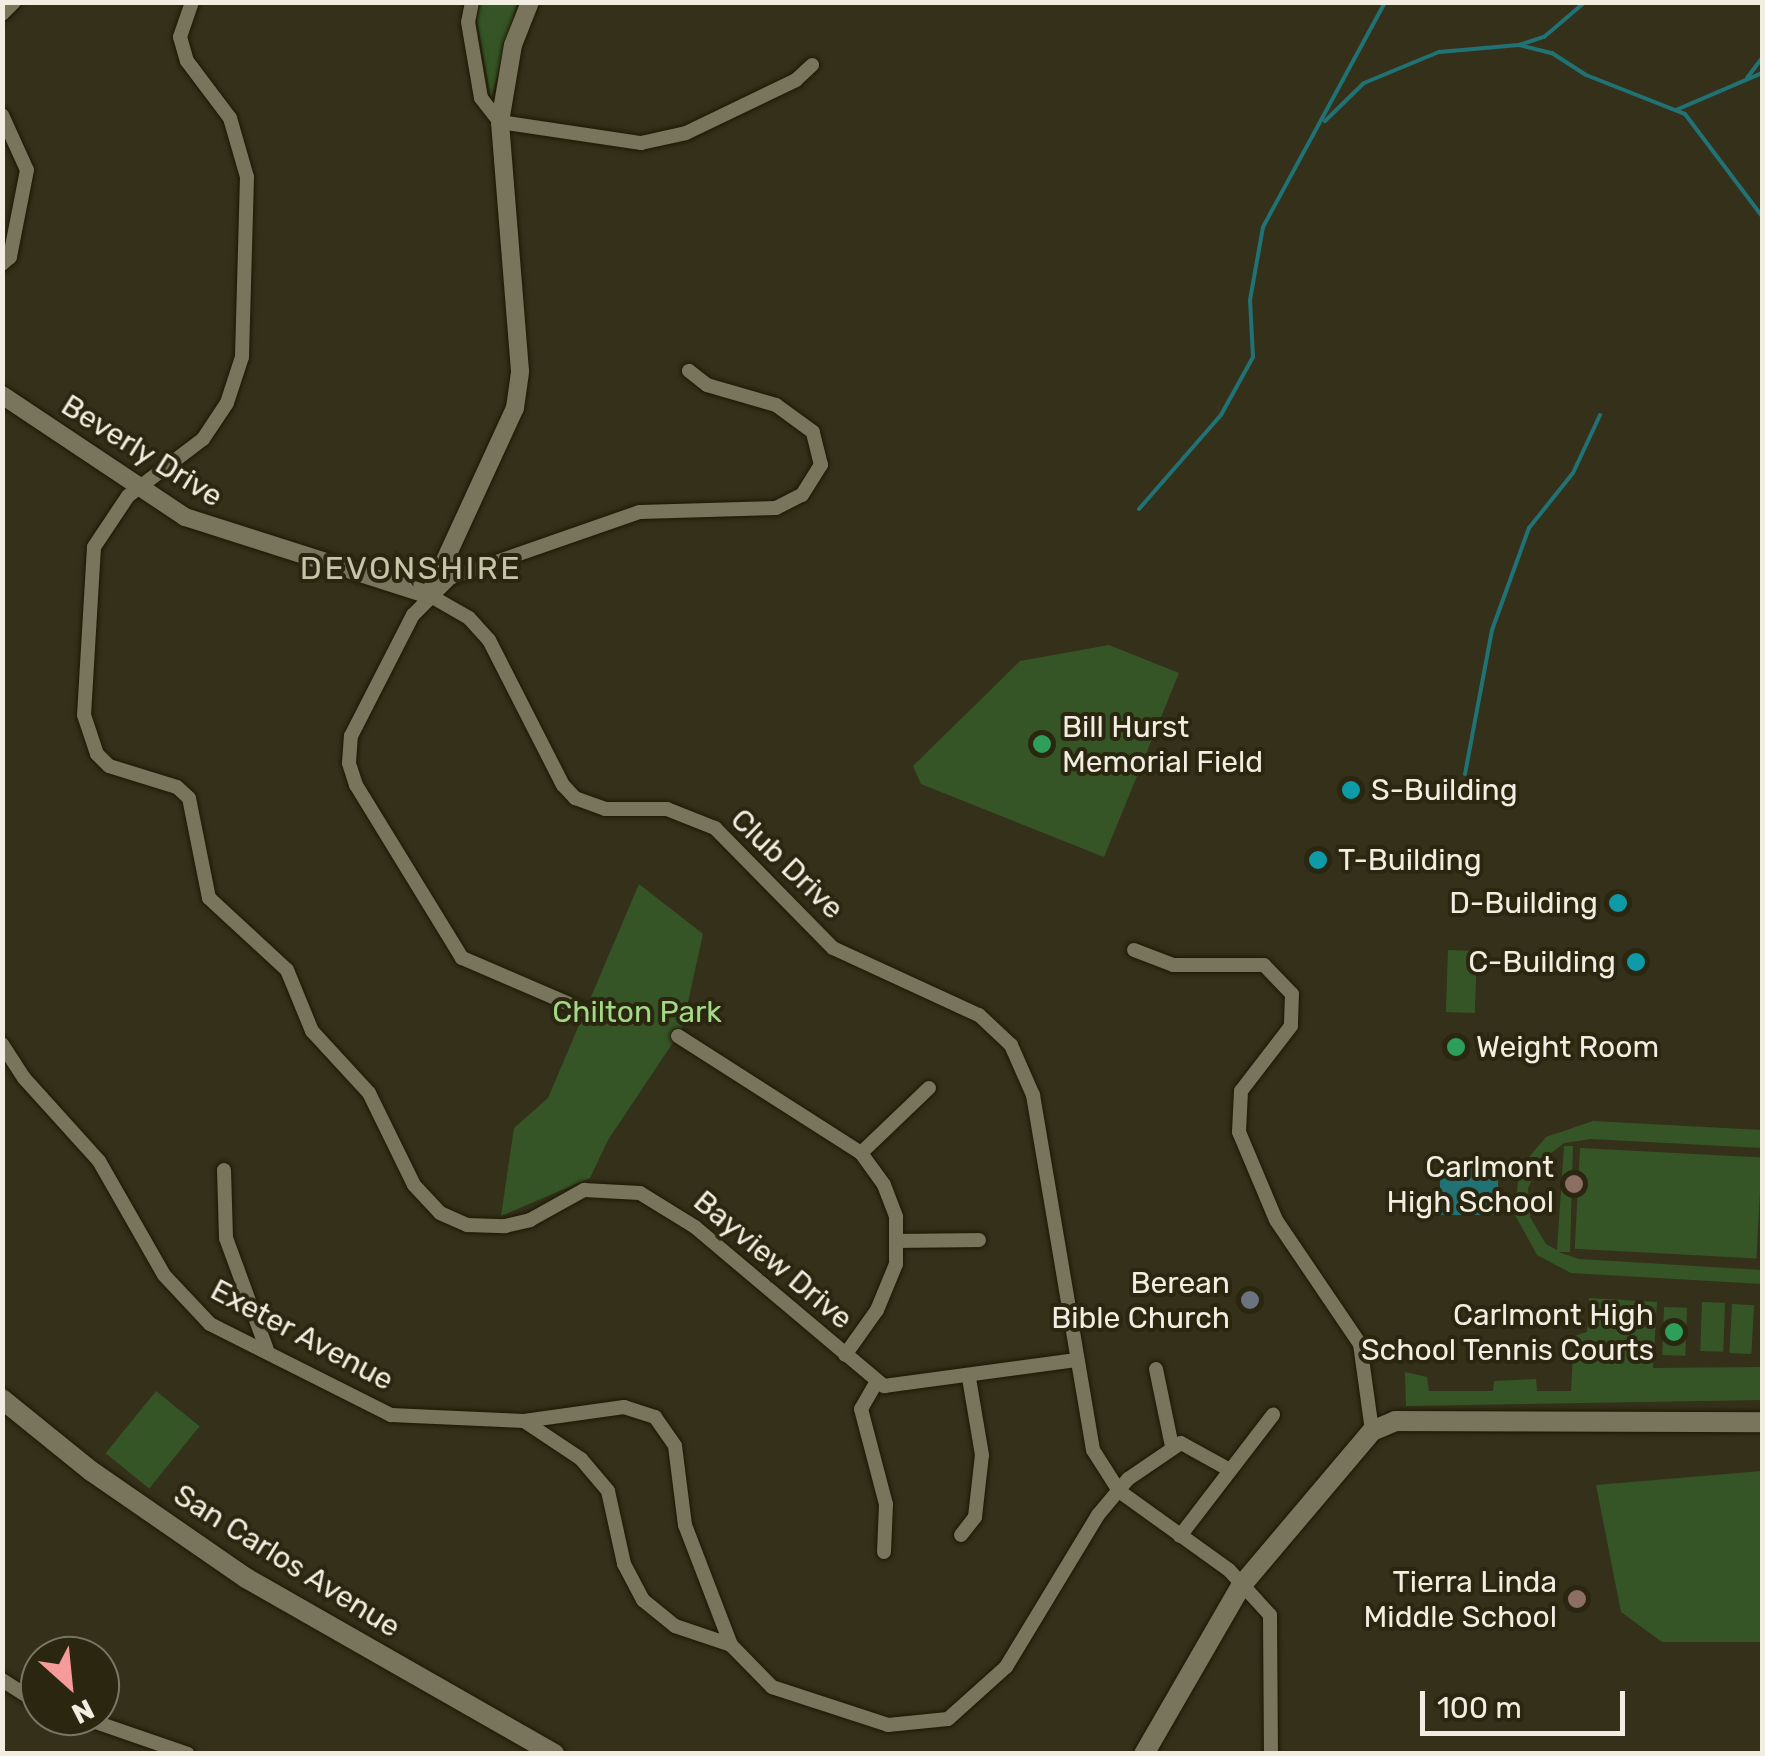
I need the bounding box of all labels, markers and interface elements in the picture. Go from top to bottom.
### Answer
street label: Beverly Drive [54,387,230,515]
district label: DEVONSHIRE [300,549,522,587]
place label: Bill Hurst Memorial Field [1062,709,1263,780]
marker: Bill Hurst Memorial Field [1031,733,1053,755]
place label: S-Building [1371,772,1518,808]
marker: S-Building [1340,779,1362,801]
street label: Club Drive [723,801,851,927]
place label: T-Building [1338,842,1482,878]
marker: T-Building [1307,849,1329,871]
place label: D-Building [1449,885,1598,921]
marker: D-Building [1607,892,1629,914]
place label: C-Building [1468,944,1616,980]
marker: C-Building [1625,951,1647,973]
park label: Chilton Park [552,994,722,1030]
place label: Weight Room [1476,1029,1659,1065]
marker: Weight Room [1445,1036,1467,1058]
place label: Carlmont High School [1387,1149,1554,1220]
marker: Carlmont High School [1563,1173,1585,1195]
street label: Bayview Drive [686,1183,860,1337]
place label: Berean Bible Church [1051,1265,1230,1336]
street label: Exeter Avenue [204,1271,400,1399]
marker: Berean Bible Church [1239,1289,1261,1311]
place label: Carlmont High School Tennis Courts [1360,1297,1654,1368]
marker: Carlmont High School Tennis Courts [1663,1321,1685,1343]
street label: San Carlos Avenue [167,1477,407,1645]
place label: Tierra Linda Middle School [1364,1564,1557,1634]
marker: Tierra Linda Middle School [1566,1588,1588,1610]
north arrow [20,1636,120,1736]
scale bar [1425,1671,1630,1733]
text: 100 m [1437,1690,1522,1726]
text: N [66,1692,99,1731]

